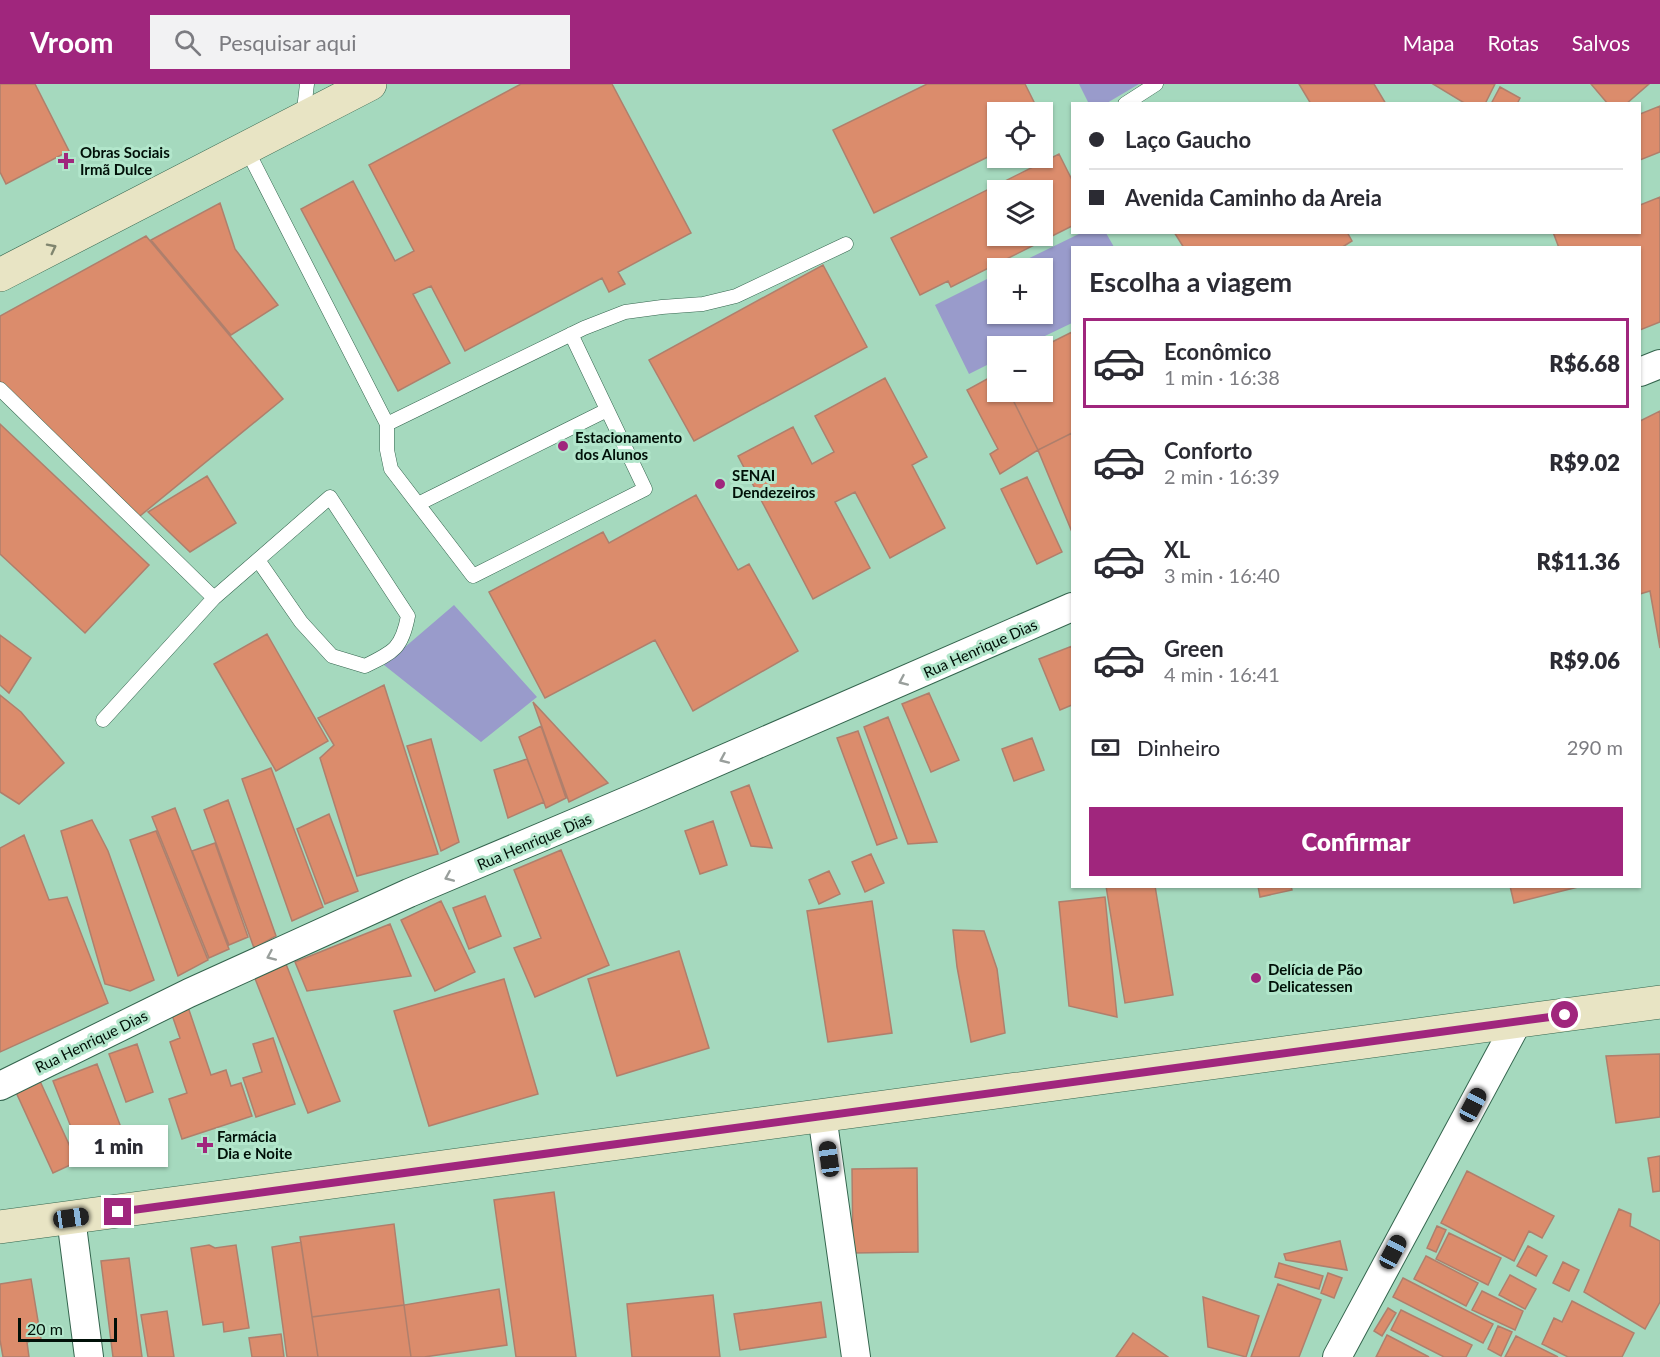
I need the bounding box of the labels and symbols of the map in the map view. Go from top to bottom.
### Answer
place label: Obras Sociais Irmã Dulce [80,143,170,178]
marker: Obras Sociais Irmã Dulce [57,152,75,170]
one-way arrow [46,244,56,255]
place label: Estacionamento dos Alunos [575,428,682,463]
marker: Estacionamento dos Alunos [556,439,570,453]
place label: SENAI Dendezeiros [732,466,816,501]
marker: SENAI Dendezeiros [713,477,727,491]
street label: Rua Henrique Dias [920,615,1040,681]
one-way arrow [899,674,910,686]
one-way arrow [720,751,731,763]
street label: Rua Henrique Dias [474,809,594,873]
one-way arrow [444,869,455,881]
one-way arrow [266,949,277,961]
place label: Delícia de Pão Delicatessen [1268,960,1363,995]
marker: Delícia de Pão Delicatessen [1249,971,1263,985]
route start [1551,1001,1578,1028]
street label: Rua Henrique Dias [32,1006,150,1076]
car [1457,1085,1489,1125]
callout: 1 min [68,1125,168,1167]
place label: Farmácia Dia e Noite [217,1127,292,1162]
marker: Farmácia Dia e Noite [198,1138,212,1152]
car [818,1140,840,1178]
route end [104,1198,131,1225]
car [52,1207,90,1229]
car [1377,1232,1409,1272]
scale bar [18,1315,117,1342]

